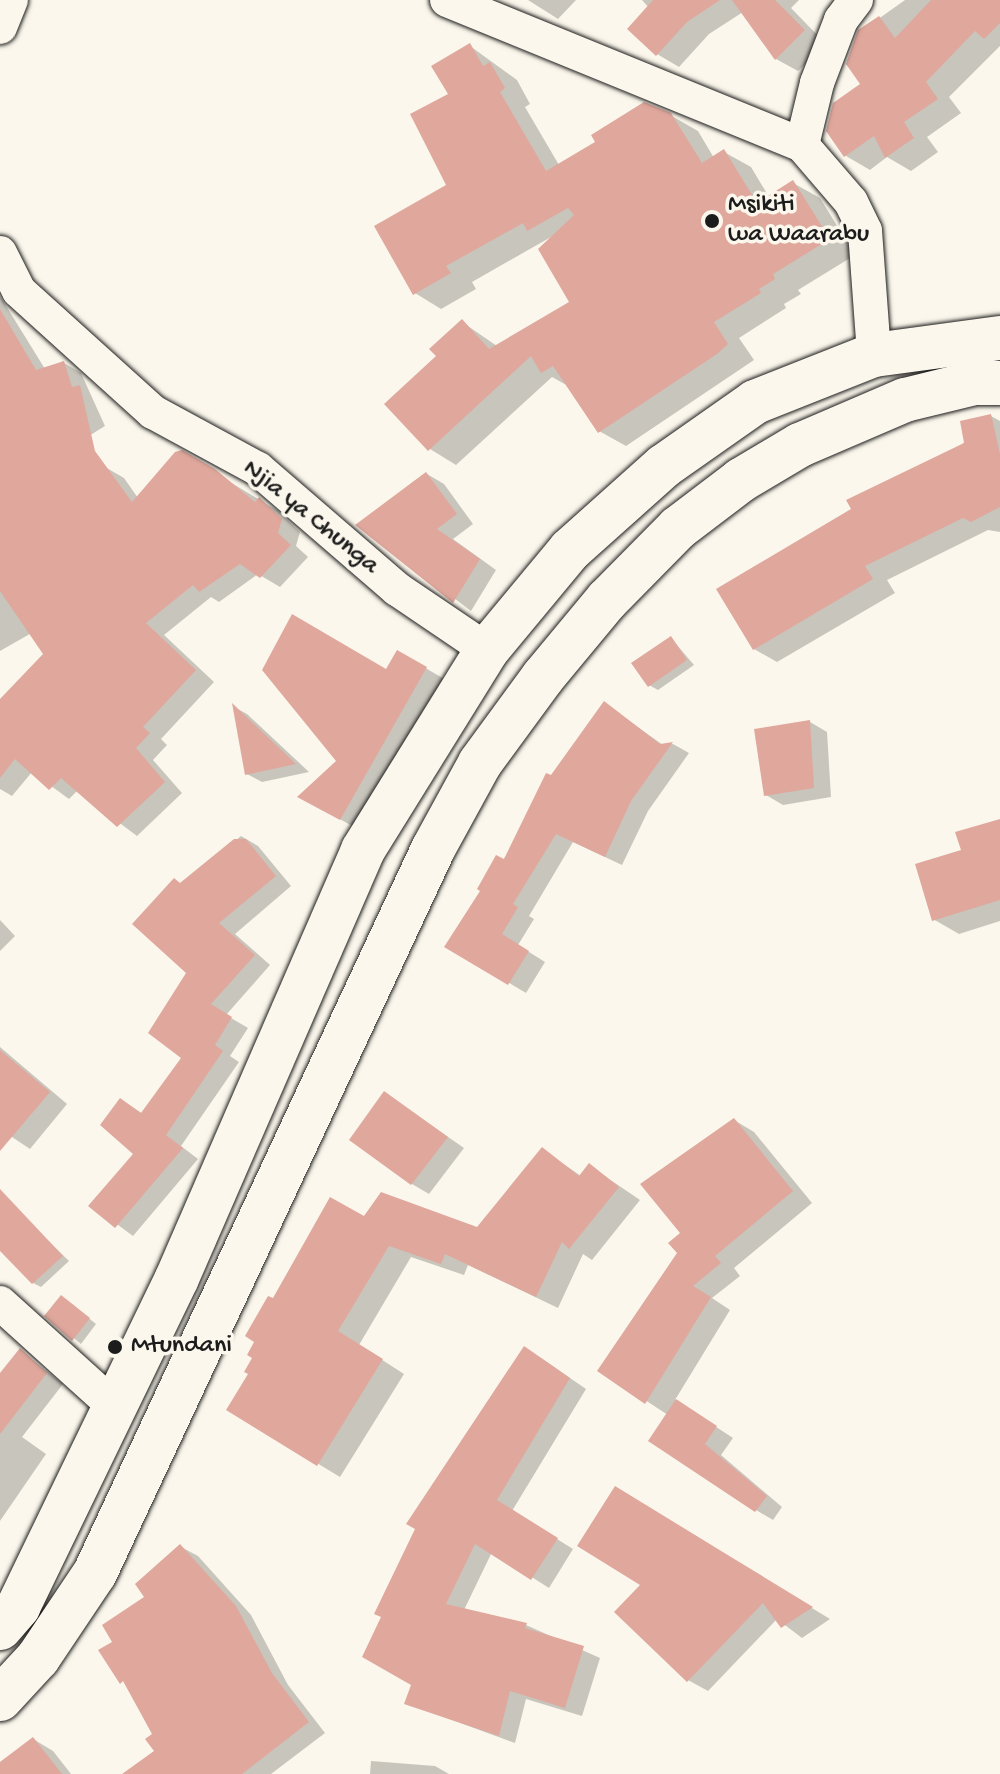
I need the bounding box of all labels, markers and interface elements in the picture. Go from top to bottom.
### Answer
place label: Msikiti wa Waarabu [728,190,869,252]
marker: Msikiti wa Waarabu [703,212,721,230]
street label: Njia ya Chunga [236,454,384,582]
place label: Mtundani [131,1331,232,1363]
marker: Mtundani [106,1338,124,1356]

